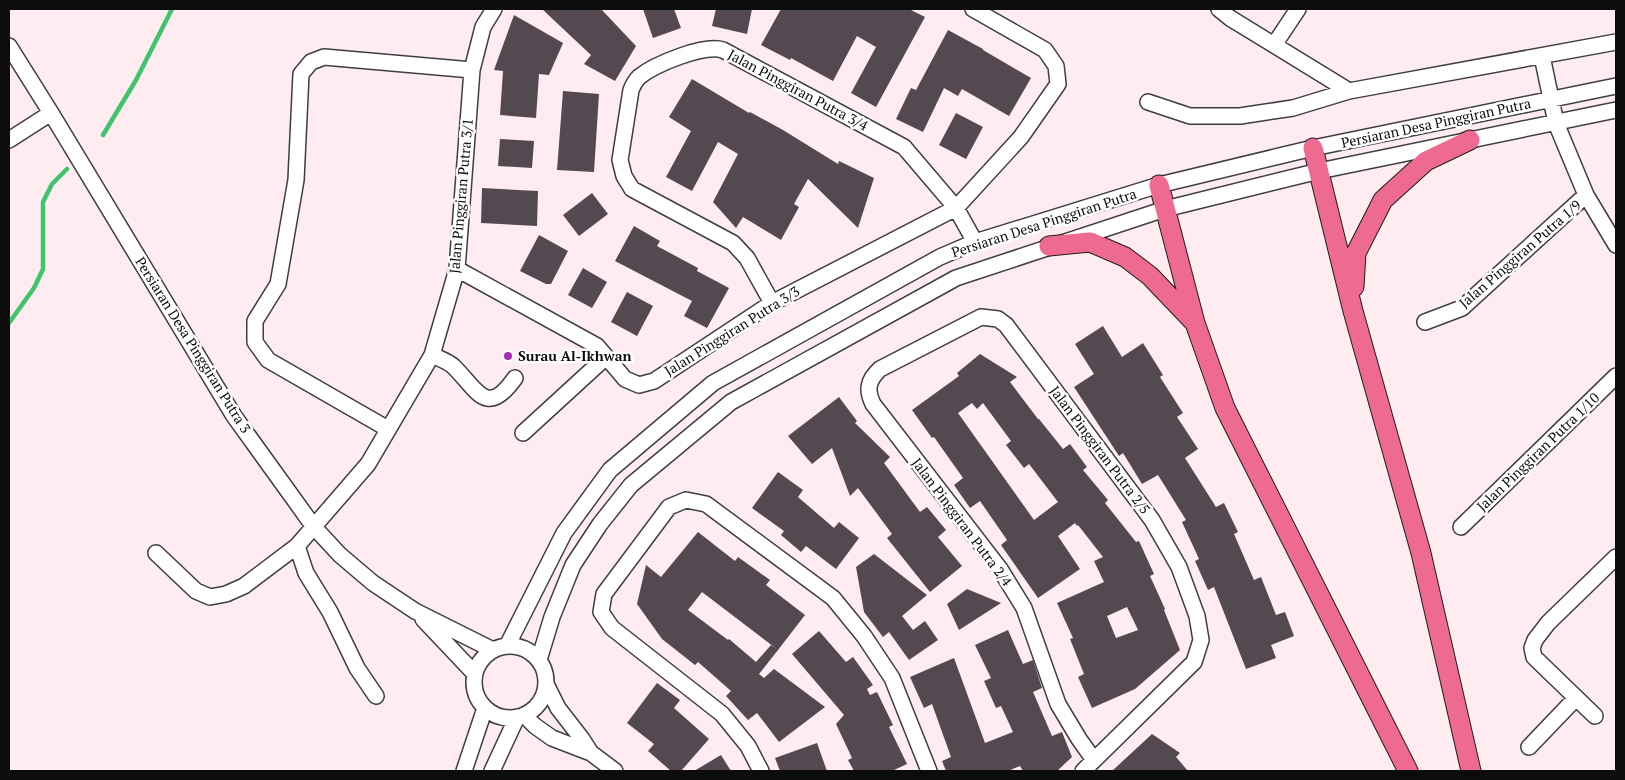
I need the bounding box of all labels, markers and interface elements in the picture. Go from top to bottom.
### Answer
street label: Jalan Pinggiran Putra 3/4 [725,45,872,135]
street label: Persiaran Desa Pinggiran Putra [1339,93,1532,152]
street label: Jalan Pinggiran Putra 3/1 [444,117,477,274]
street label: Persiaran Desa Pinggiran Putra [949,184,1139,261]
street label: Jalan Pinggiran Putra 1/9 [1455,195,1585,312]
street label: Persiaran Desa Pinggiran Putra 3 [131,253,256,436]
street label: Jalan Pinggiran Putra 3/3 [661,281,803,380]
place label: Surau Al-Ikhwan [518,346,631,365]
marker: Surau Al-Ikhwan [502,350,514,362]
street label: Jalan Pinggiran Putra 2/5 [1046,382,1155,518]
street label: Jalan Pinggiran Putra 1/10 [1472,388,1603,515]
street label: Jalan Pinggiran Putra 2/4 [908,454,1017,590]

